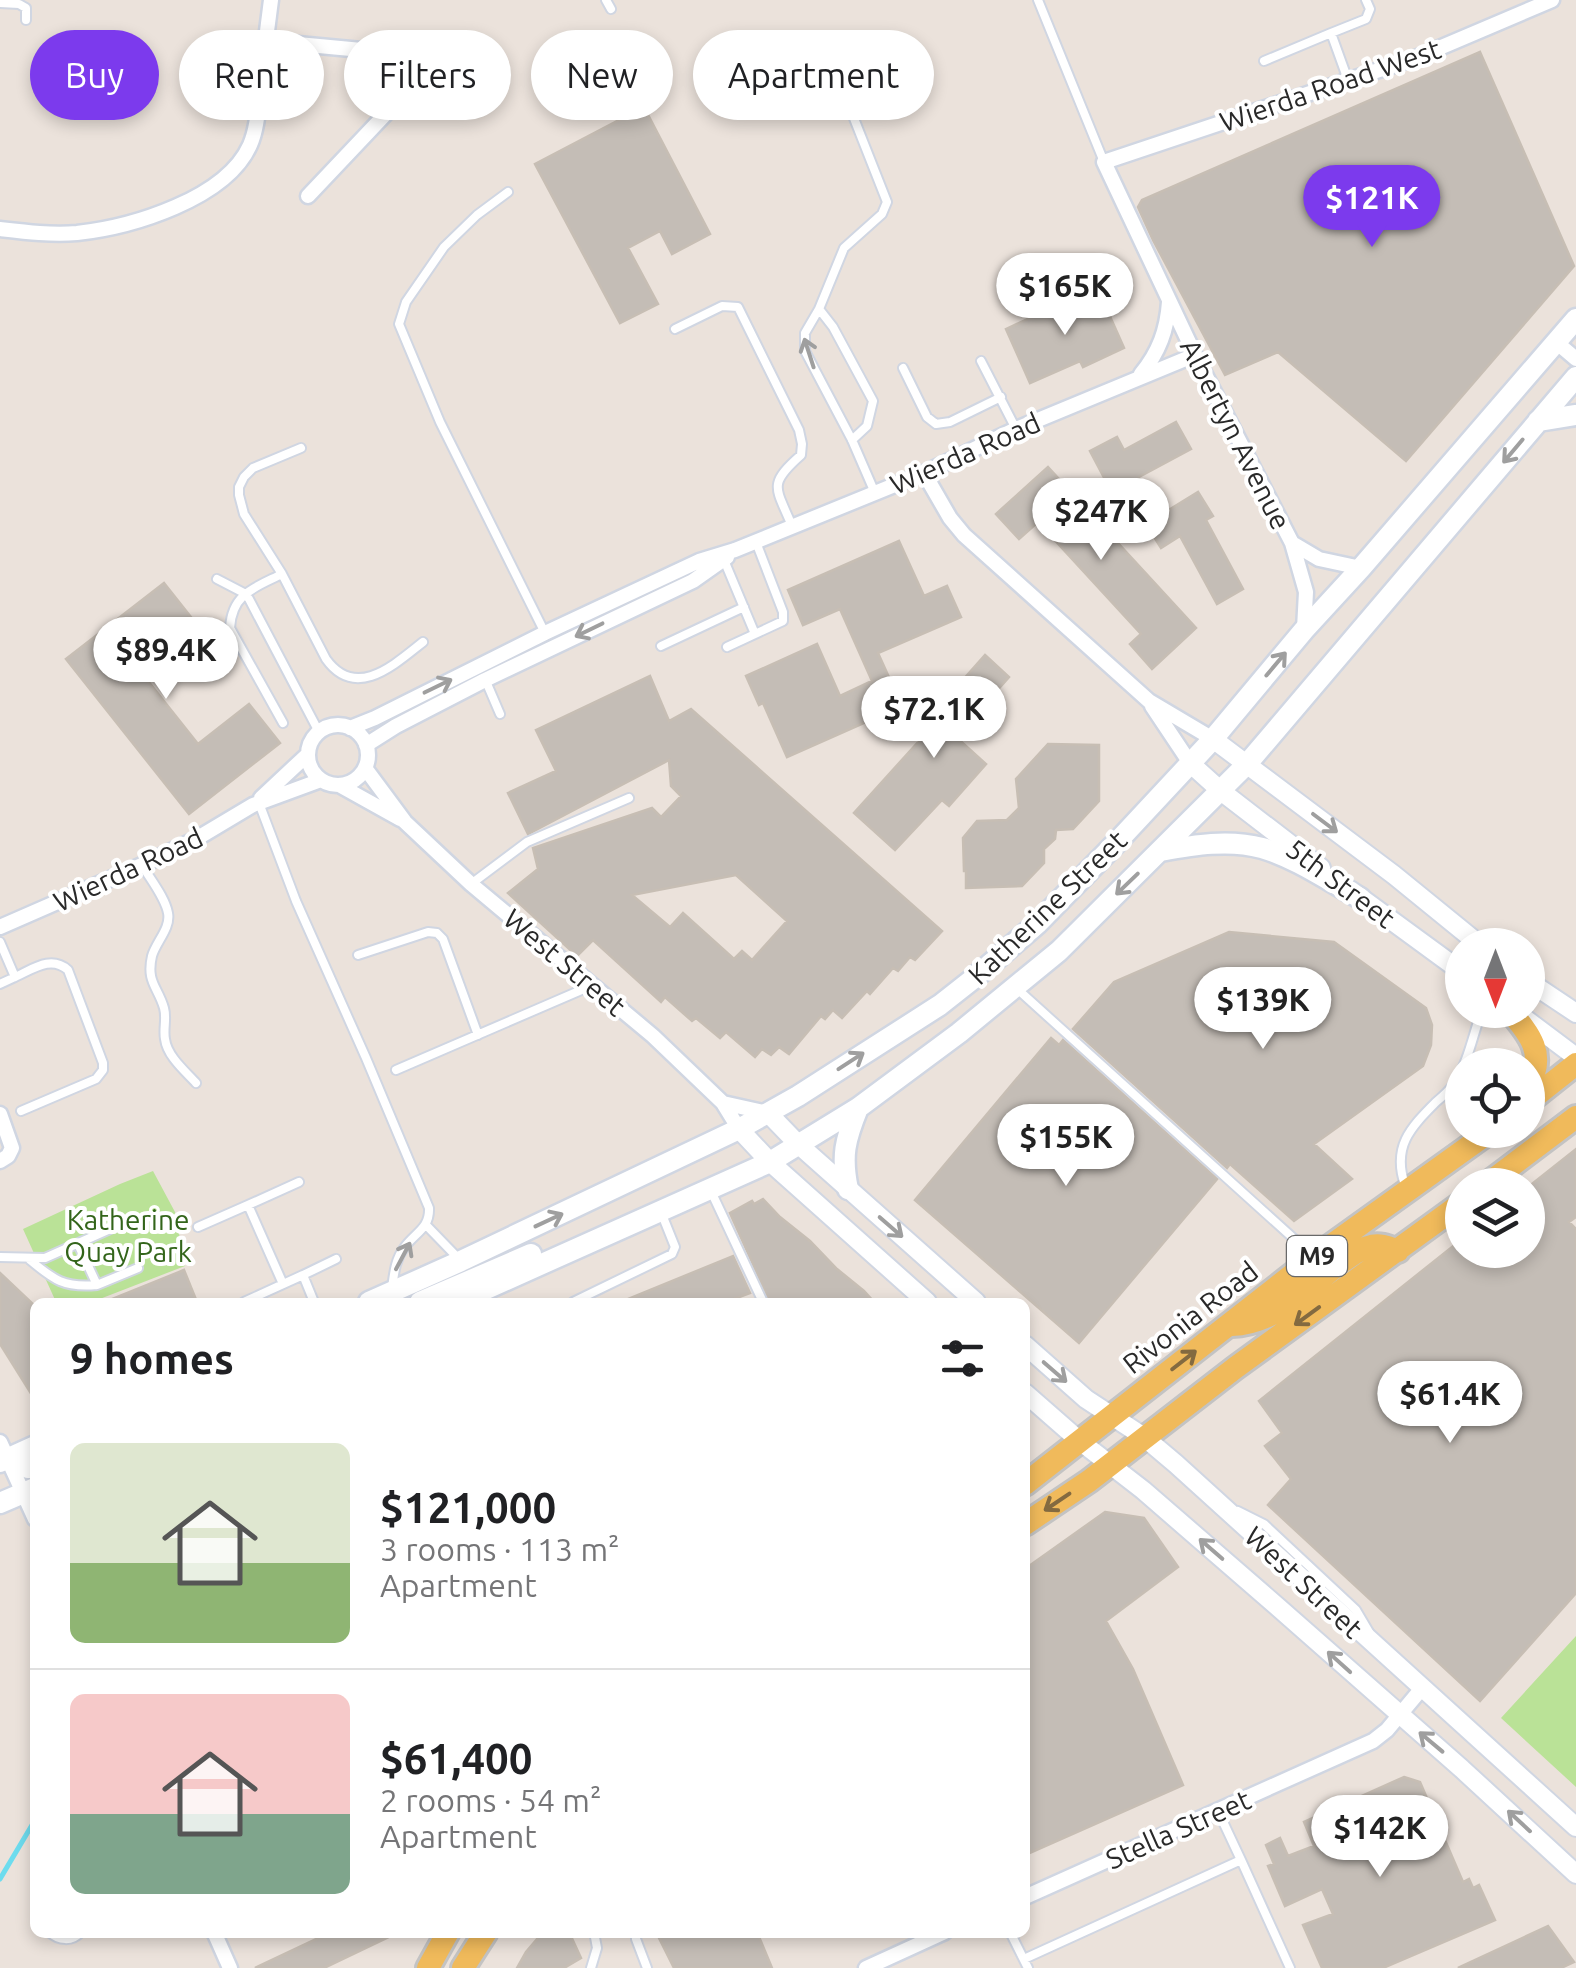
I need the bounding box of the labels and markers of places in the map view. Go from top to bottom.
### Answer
pin: $121K [1302,165,1442,250]
pin: $165K [995,253,1135,338]
pin: $247K [1031,478,1171,563]
pin: $89.4K [85,617,247,702]
pin: $72.1K [853,676,1015,761]
pin: $139K [1193,967,1333,1052]
pin: $155K [996,1104,1136,1189]
pin: $61.4K [1369,1361,1531,1446]
pin: $142K [1310,1795,1450,1880]

